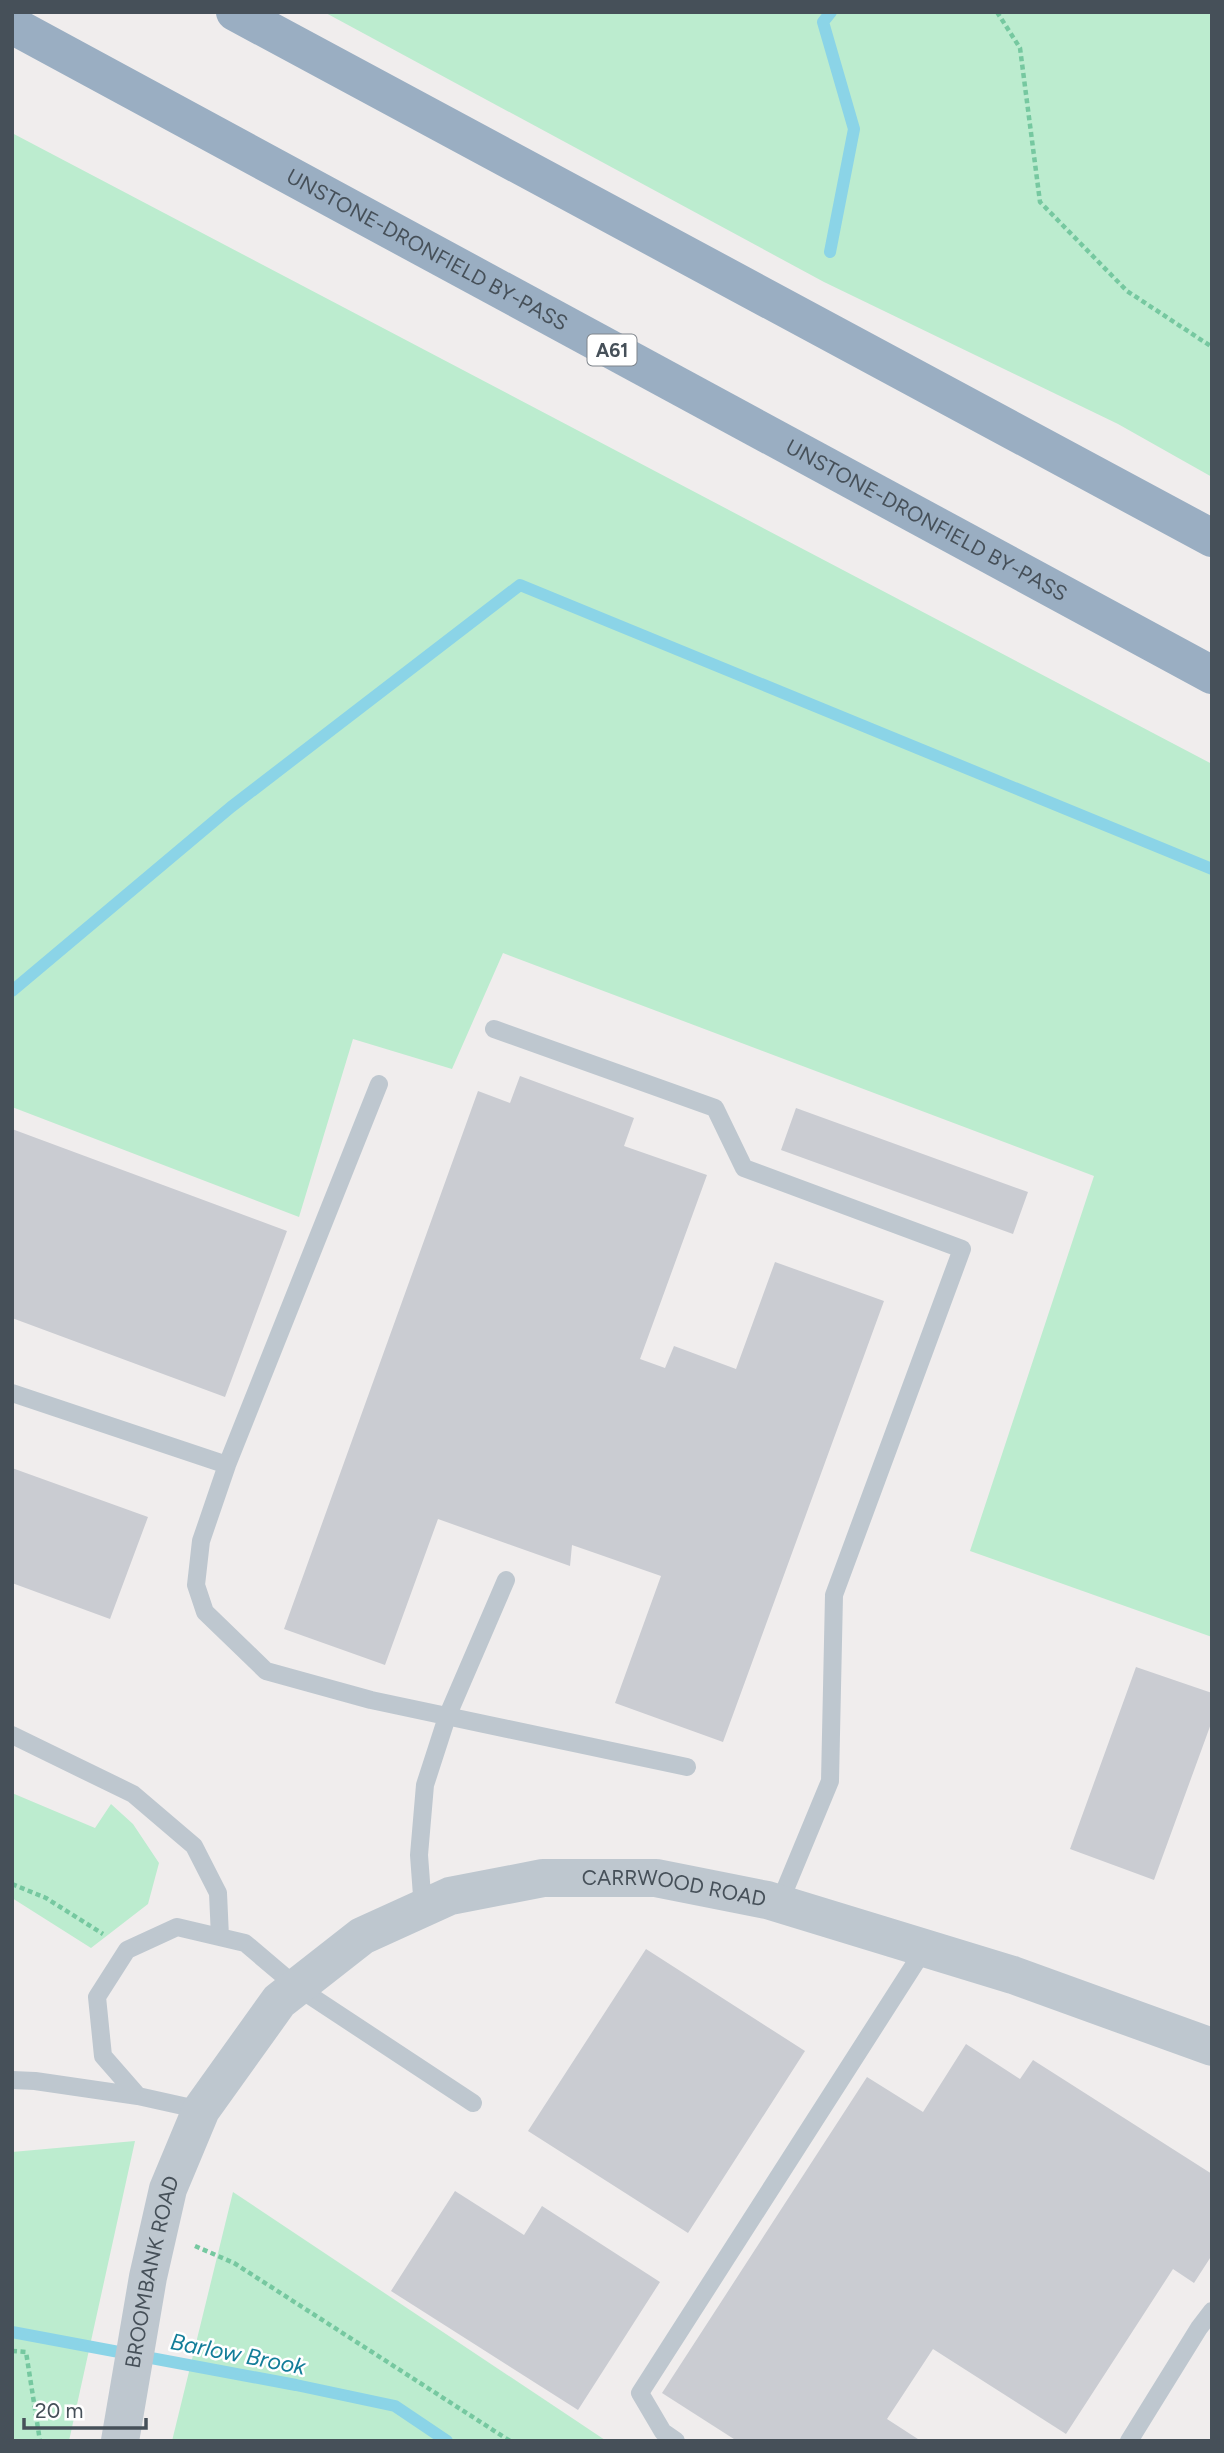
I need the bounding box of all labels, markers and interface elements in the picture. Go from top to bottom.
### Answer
street label: UNSTONE-DRONFIELD BY-PASS [282,163,572,336]
road number: A61 [588,334,636,366]
street label: UNSTONE-DRONFIELD BY-PASS [782,434,1072,606]
street label: CARRWOOD ROAD [582,1865,768,1912]
street label: BROOMBANK ROAD [120,2172,184,2370]
water label: Barlow Brook [168,2327,309,2381]
scale bar [24,2386,147,2430]
text: 20 m [35,2398,83,2423]

